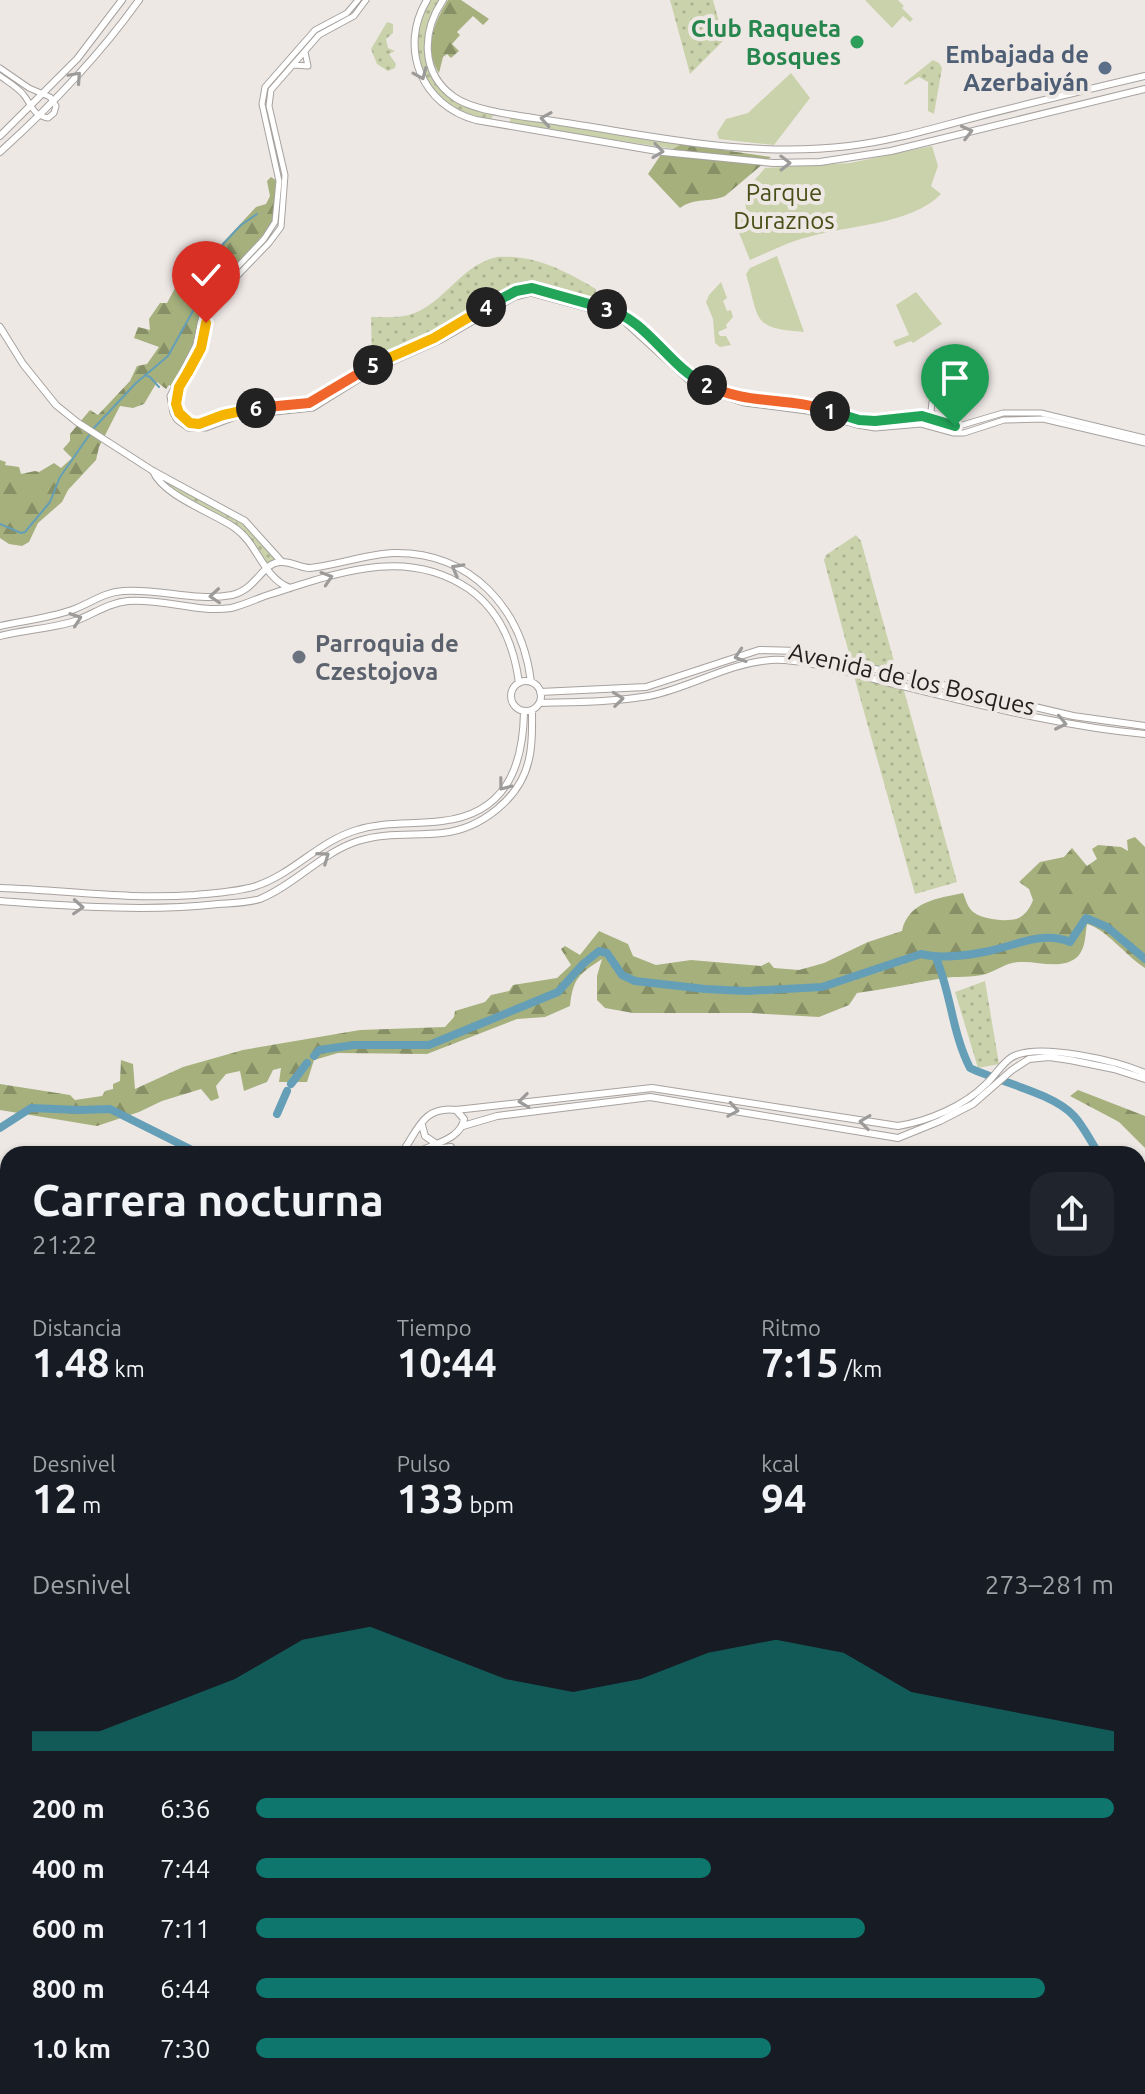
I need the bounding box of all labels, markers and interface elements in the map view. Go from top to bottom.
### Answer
place label: Club Raqueta Bosques [691,15,841,70]
marker: Club Raqueta Bosques [848,33,866,51]
place label: Embajada de Azerbaiyán [945,41,1089,96]
marker: Embajada de Azerbaiyán [1096,59,1114,77]
one-way arrow [412,66,428,80]
one-way arrow [66,72,80,87]
one-way arrow [539,112,552,129]
one-way arrow [960,125,974,142]
one-way arrow [651,142,665,159]
one-way arrow [779,154,792,172]
park label: Parque Duraznos [733,179,835,234]
pin [172,241,240,323]
icon: check [184,253,228,297]
pin: 4 [466,287,506,327]
pin: 3 [587,289,627,329]
text: 4 [480,294,492,319]
text: 3 [601,296,613,321]
pin [921,344,989,426]
pin: 5 [353,345,393,385]
text: 5 [367,352,379,377]
icon: arrive [933,356,977,400]
pin: 2 [687,365,727,405]
text: 2 [701,372,713,397]
pin: 6 [236,388,276,428]
pin: 1 [810,391,850,431]
text: 6 [250,395,262,420]
text: 1 [824,398,836,423]
one-way arrow [451,563,466,579]
one-way arrow [319,571,333,587]
one-way arrow [208,587,221,604]
one-way arrow [68,613,82,629]
place label: Parroquia de Czestojova [315,630,459,685]
street label: Avenida de los Bosques [786,638,1038,720]
one-way arrow [734,647,748,663]
marker: Parroquia de Czestojova [290,648,308,666]
one-way arrow [612,691,625,708]
one-way arrow [1054,714,1067,731]
one-way arrow [500,776,514,791]
one-way arrow [316,852,330,867]
one-way arrow [72,898,85,915]
one-way arrow [518,1093,531,1110]
one-way arrow [726,1101,740,1118]
one-way arrow [858,1114,872,1131]
button: share [1030,1172,1114,1256]
text: Carrera nocturna [32,1175,384,1224]
text: 21:22 [32,1230,97,1259]
text: Distancia [32,1315,122,1340]
text: Tiempo [397,1315,472,1340]
text: Ritmo [761,1315,821,1340]
text: 1.48 [32,1340,110,1385]
text: 10:44 [397,1340,497,1385]
text: 7:15 [761,1340,839,1385]
text: km [110,1356,145,1381]
text: /km [839,1356,882,1381]
text: Desnivel [32,1451,116,1476]
text: Pulso [397,1451,451,1476]
text: kcal [761,1451,799,1476]
text: 12 [32,1476,77,1521]
text: 133 [397,1476,464,1521]
text: 94 [761,1476,806,1521]
text: m [77,1492,101,1517]
text: bpm [464,1492,514,1517]
text: Desnivel [32,1570,131,1599]
text: 273–281 m [985,1570,1114,1599]
text: 200 m [32,1794,105,1823]
text: 6:36 [160,1794,210,1823]
text: 400 m [32,1854,105,1883]
text: 7:44 [160,1854,210,1883]
text: 600 m [32,1914,105,1943]
text: 7:11 [160,1914,210,1943]
text: 800 m [32,1974,105,2003]
text: 6:44 [160,1974,210,2003]
text: 1.0 km [32,2034,111,2063]
text: 7:30 [160,2034,210,2063]

